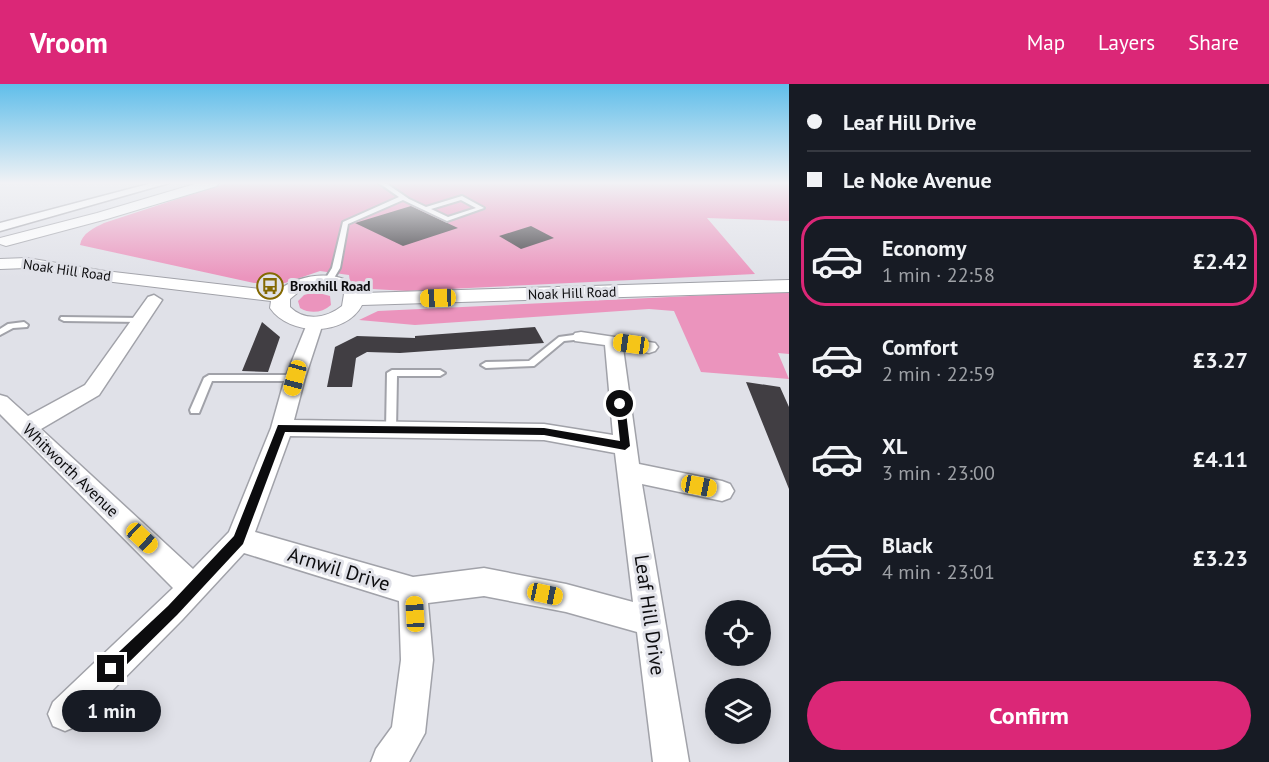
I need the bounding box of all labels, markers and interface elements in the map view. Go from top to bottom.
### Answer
text: Vroom [30,24,108,61]
text: Map [1027,29,1065,56]
text: Layers [1098,29,1155,56]
text: Share [1188,29,1239,56]
text: Leaf Hill Drive [843,108,976,136]
text: Le Noke Avenue [843,166,992,194]
icon: car [810,234,864,288]
text: Economy [882,234,966,262]
text: £2.42 [1193,247,1248,275]
street label: Noak Hill Road [22,255,112,285]
text: 1 min · 22:58 [882,262,995,288]
bus stop icon: Broxhill Road [255,271,285,301]
place label: Broxhill Road [290,277,371,295]
street label: Noak Hill Road [527,282,617,304]
car [420,288,456,308]
car [612,333,650,355]
icon: car [810,333,864,387]
text: Comfort [882,333,958,361]
text: £3.27 [1193,346,1248,374]
car [282,358,308,398]
text: 2 min · 22:59 [882,361,995,387]
route start [606,390,633,417]
street label: Whitworth Avenue [19,419,123,521]
icon: car [810,432,864,486]
text: XL [882,432,907,460]
text: £4.11 [1193,445,1248,473]
text: 3 min · 23:00 [882,460,995,486]
car [680,474,718,498]
car [123,519,161,557]
icon: car [810,531,864,585]
text: Black [882,531,933,559]
street label: Arnwil Drive [285,541,393,597]
text: £3.23 [1193,544,1248,572]
street label: Leaf Hill Drive [629,553,671,677]
text: 4 min · 23:01 [882,559,995,585]
car [526,581,564,607]
car [405,596,425,632]
map controls [705,600,771,744]
button: locate [705,600,771,666]
route end [97,655,124,682]
button: layers [705,678,771,744]
button: Confirm [807,681,1251,750]
callout: 1 min [62,690,160,732]
text: 1 min [87,698,136,724]

